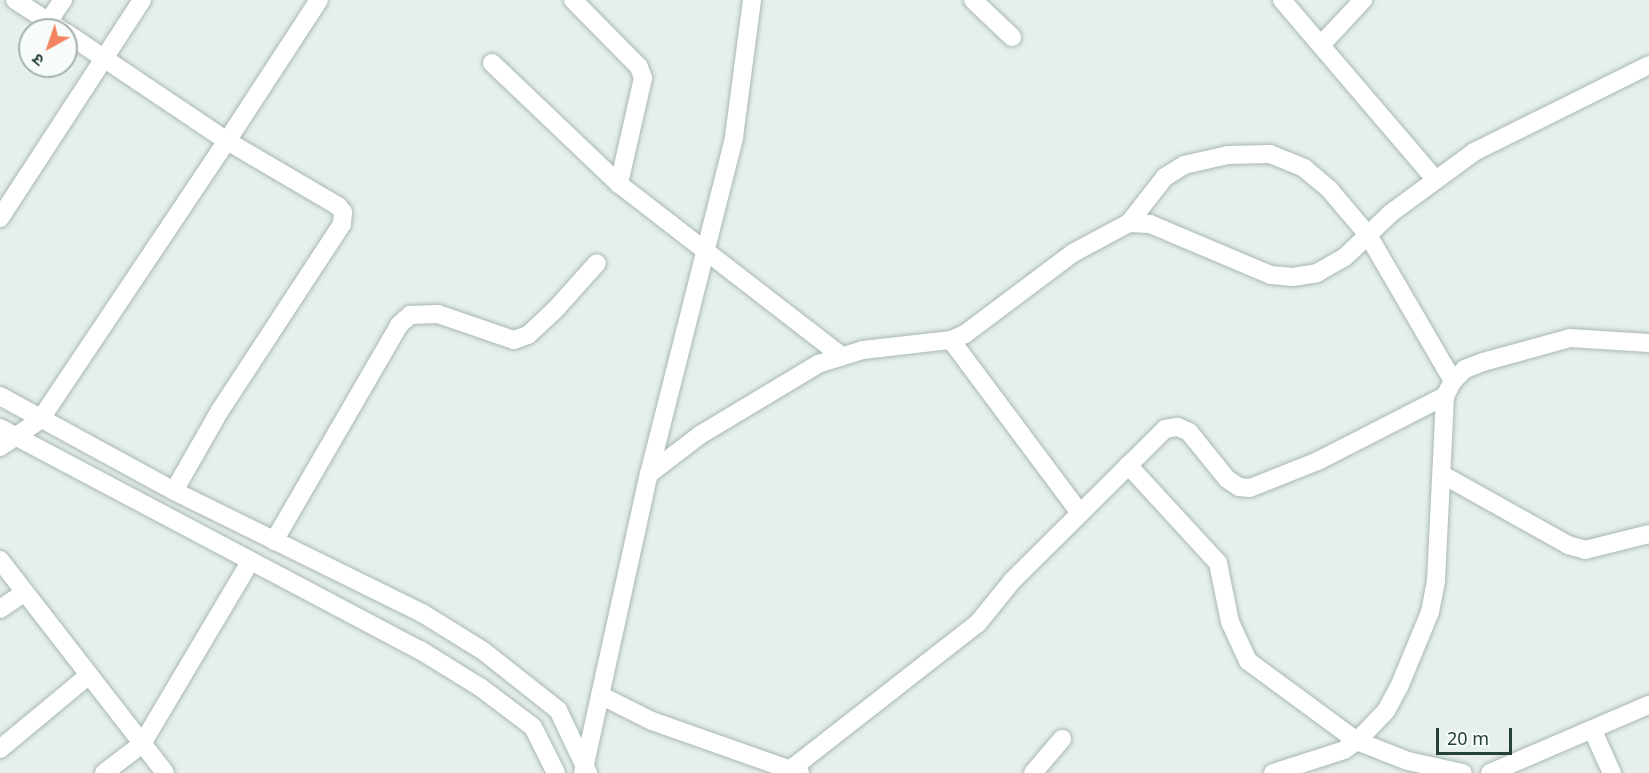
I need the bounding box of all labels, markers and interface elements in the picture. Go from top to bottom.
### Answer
north arrow [18,18,78,78]
text: उ [27,49,48,72]
scale bar [1439,716,1516,754]
text: 20 m [1447,726,1489,750]

